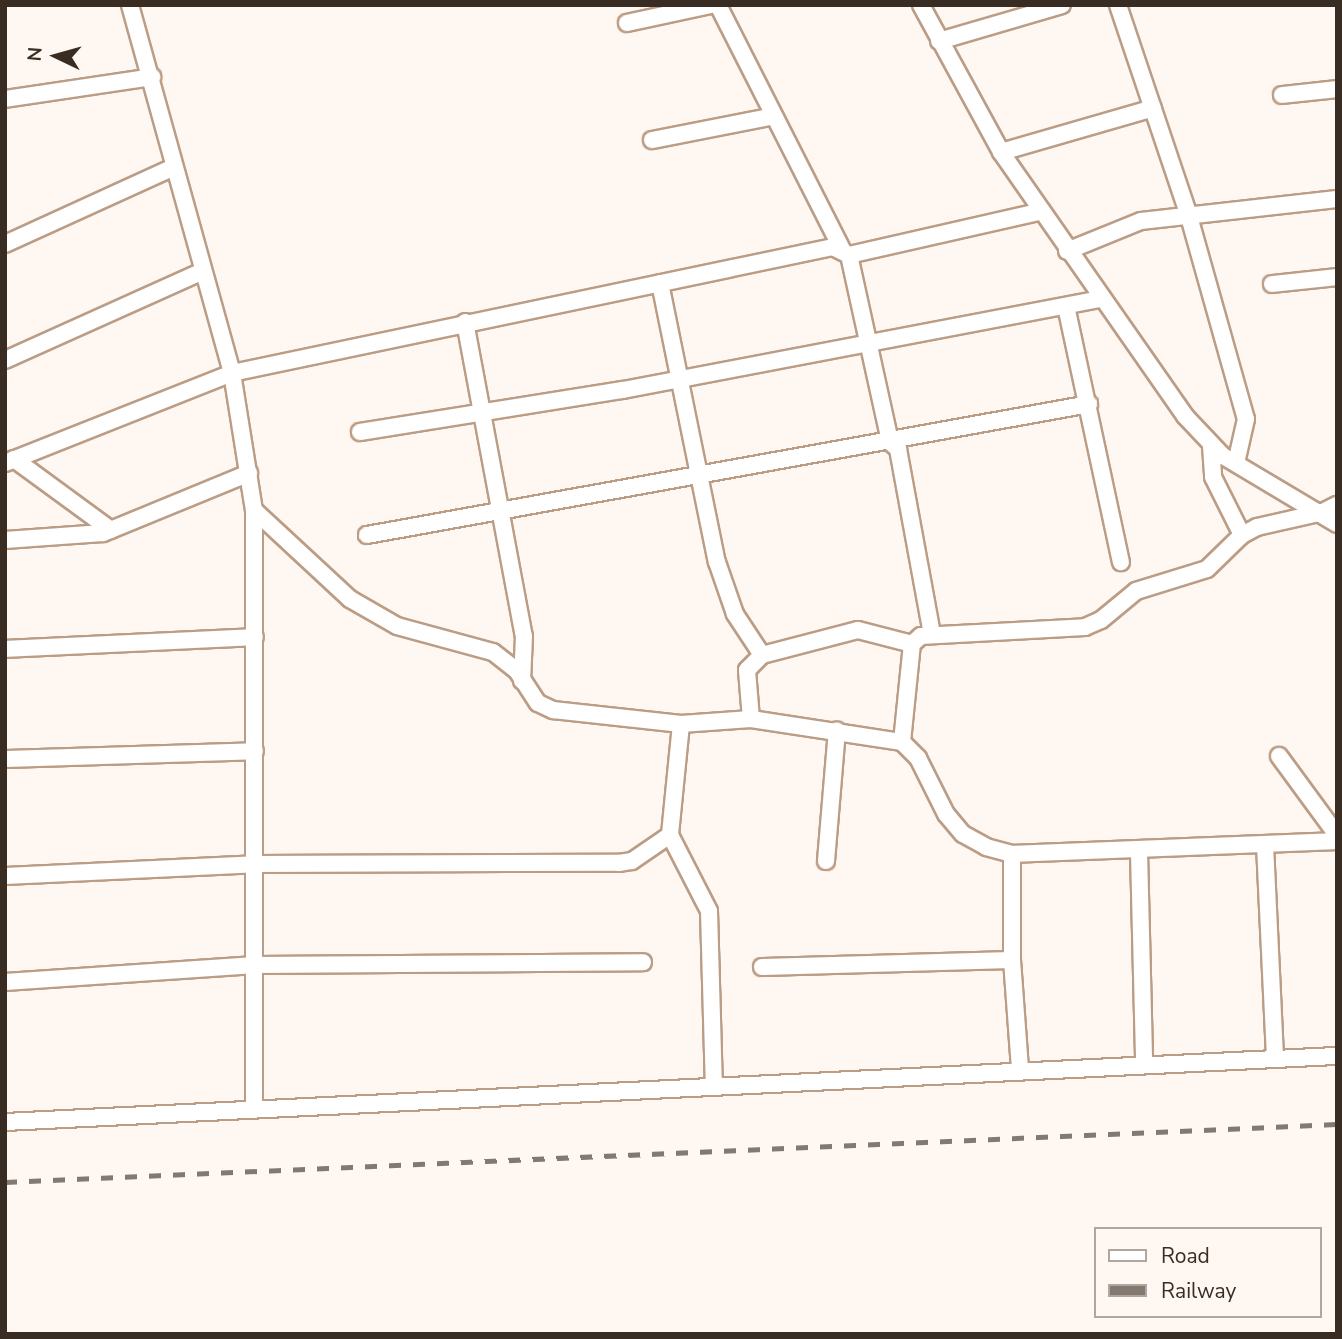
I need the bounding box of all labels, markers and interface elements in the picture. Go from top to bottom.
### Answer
north arrow [21,21,91,91]
text: N [22,46,49,62]
legend [1094,1227,1321,1318]
text: Road [1161,1242,1210,1270]
text: Railway [1161,1277,1236,1305]

